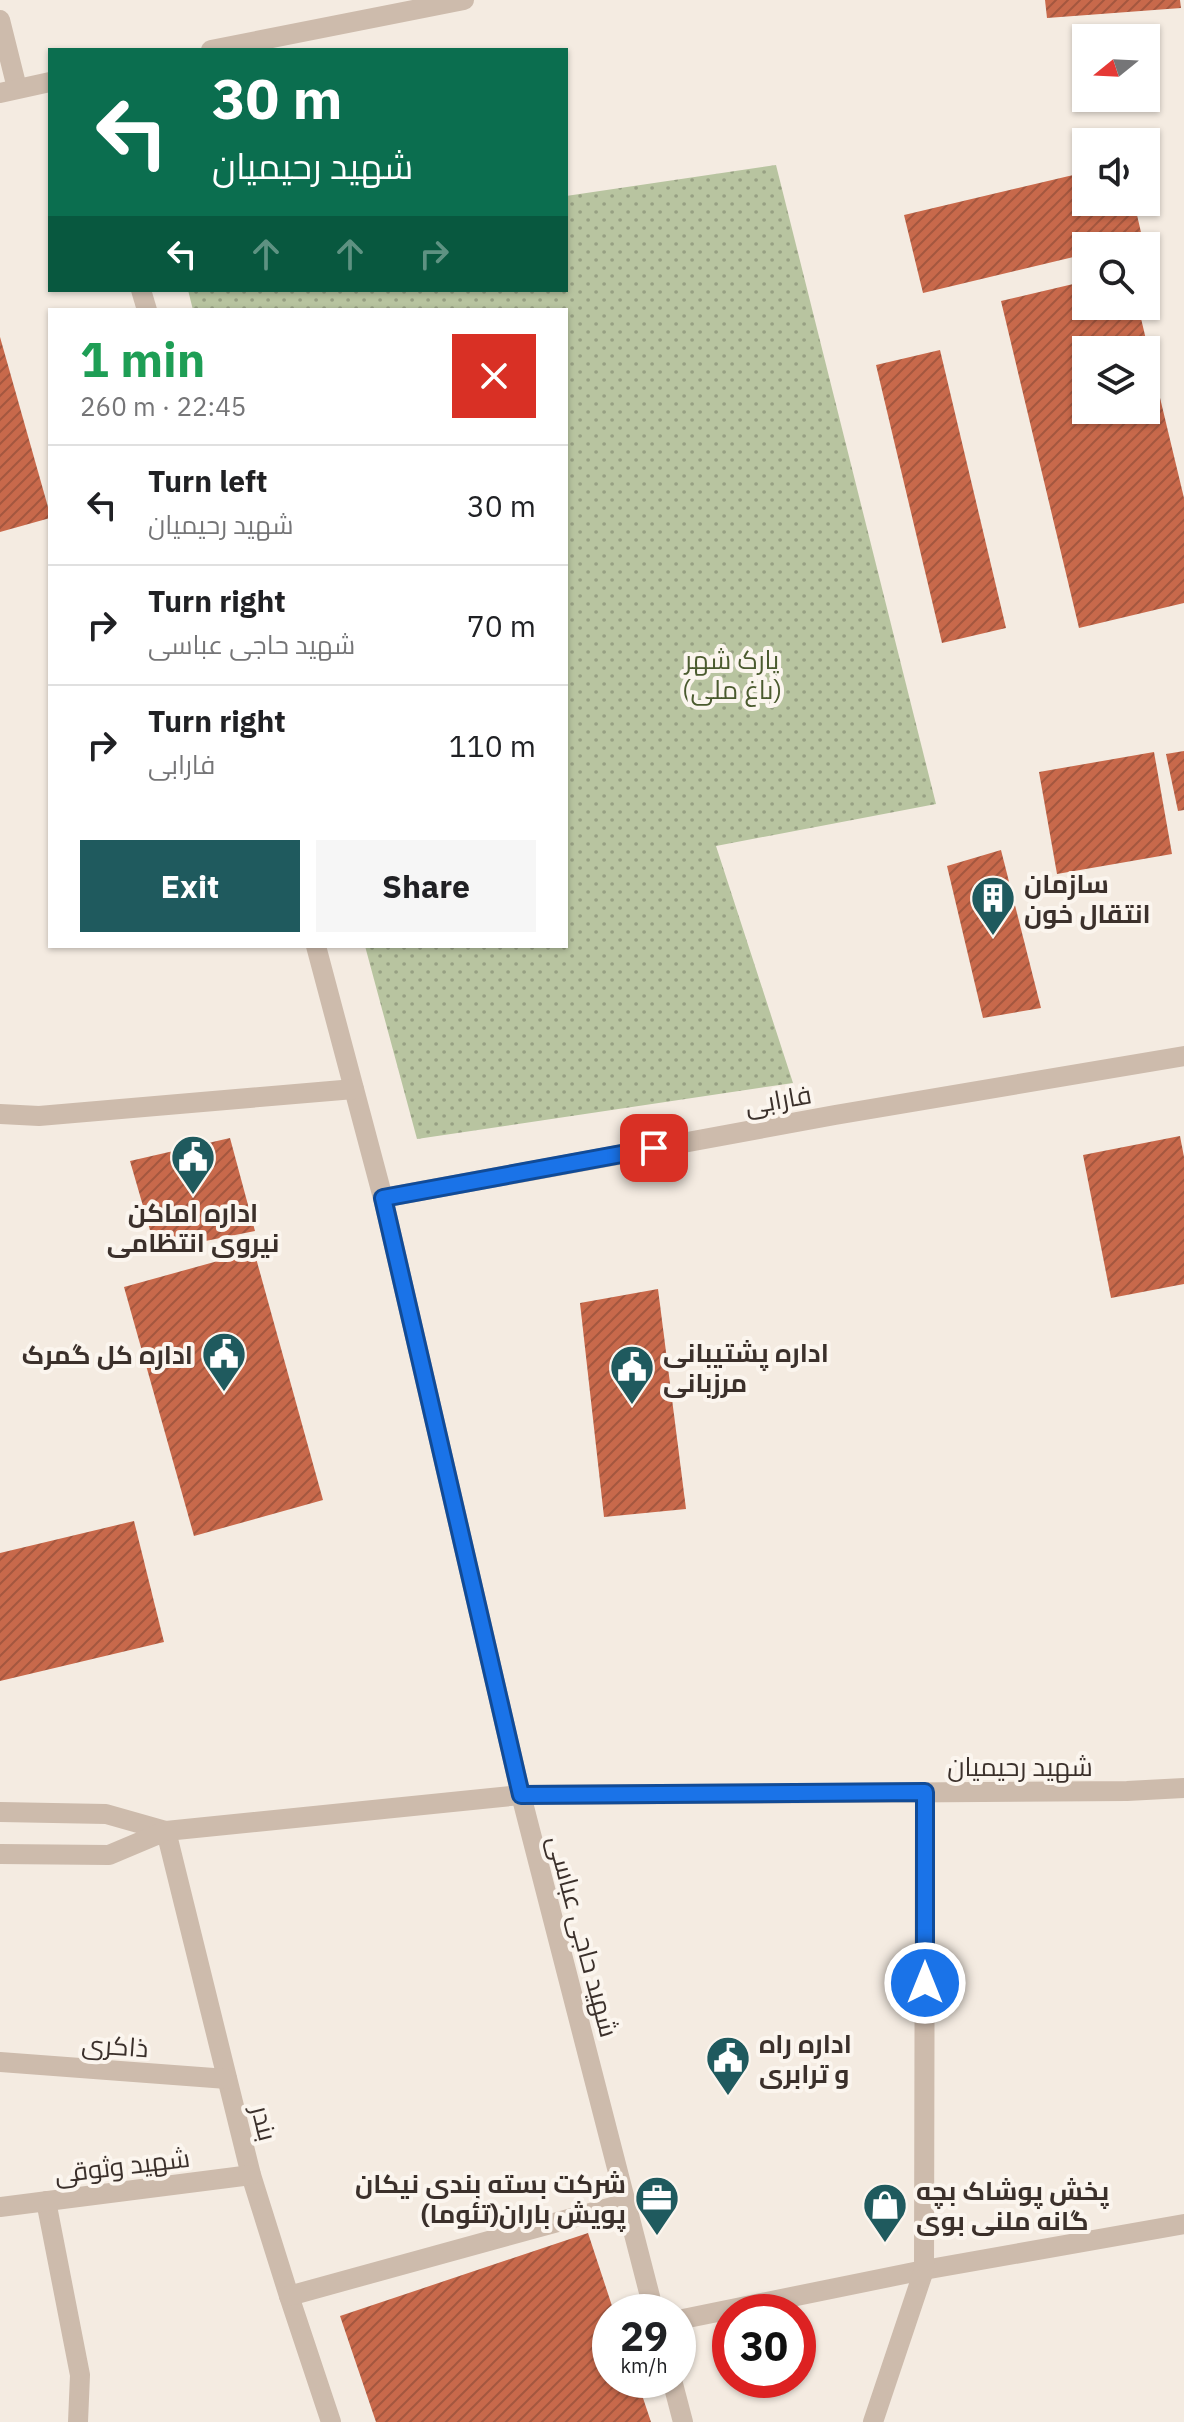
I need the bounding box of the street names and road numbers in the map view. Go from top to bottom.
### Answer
street label: فارابی [742,1076,814,1122]
street label: شهید رحیمیان [947,1749,1093,1783]
street label: شهید حاجی عباسی [541,1832,627,2040]
street label: ذاکری [80,2026,150,2064]
street label: بندر [244,2100,286,2144]
street label: شهید وثوقی [52,2140,192,2190]

